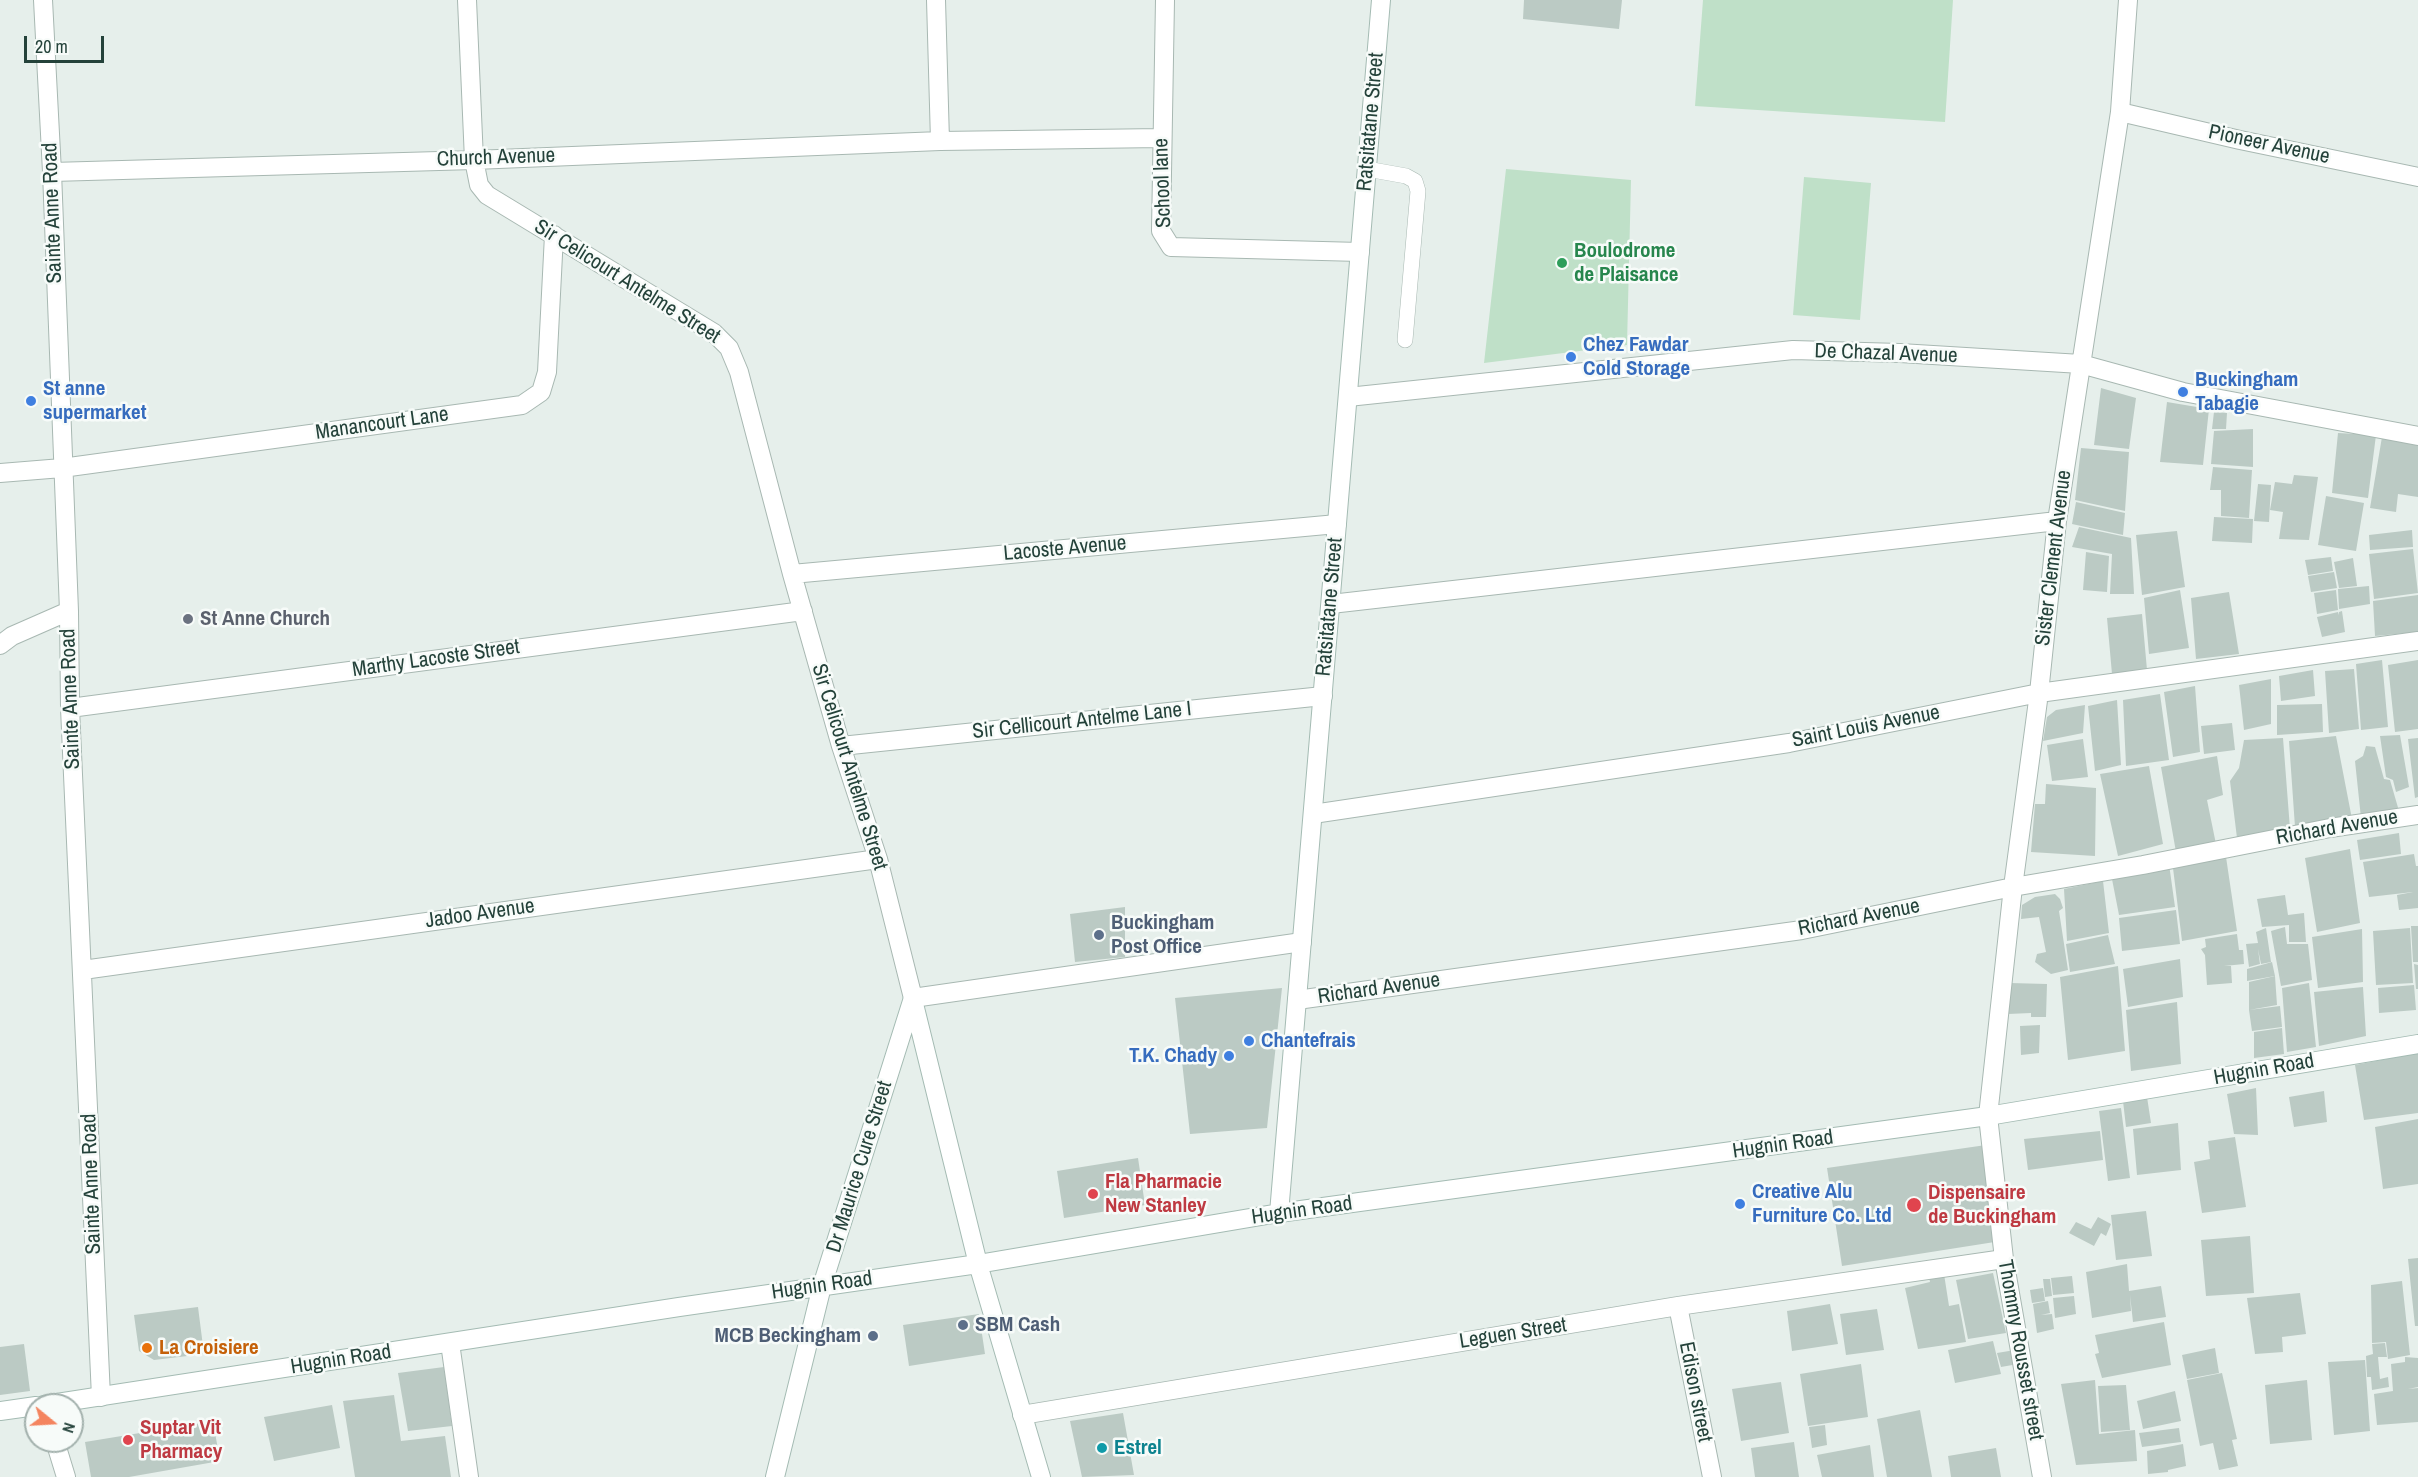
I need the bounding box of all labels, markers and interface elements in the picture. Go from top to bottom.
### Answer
scale bar [27,24,106,62]
text: 20 m [35,34,68,59]
street label: Ratsitatane Street [1352,52,1390,192]
street label: Pioneer Avenue [2206,120,2332,170]
street label: School lane [1149,138,1177,228]
street label: Sainte Anne Road [38,142,68,284]
street label: Church Avenue [436,143,556,173]
street label: Sir Celicourt Antelme Street [529,215,725,349]
place label: Boulodrome de Plaisance [1574,238,1678,288]
marker: Boulodrome de Plaisance [1555,256,1569,270]
place label: Chez Fawdar Cold Storage [1583,332,1690,382]
street label: De Chazal Avenue [1814,339,1958,369]
marker: Chez Fawdar Cold Storage [1564,350,1578,364]
place label: Buckingham Tabagie [2195,367,2298,417]
place label: St anne supermarket [43,376,146,426]
marker: Buckingham Tabagie [2176,385,2190,399]
marker: St anne supermarket [24,394,38,408]
street label: Manancourt Lane [314,402,450,446]
street label: Sister Clement Avenue [2031,469,2077,647]
street label: Lacoste Avenue [1003,531,1127,567]
street label: Ratsitatane Street [1311,537,1349,677]
place label: St Anne Church [200,606,330,632]
marker: St Anne Church [181,612,195,626]
street label: Sainte Anne Road [56,628,86,770]
street label: Marthy Lacoste Street [351,635,521,683]
street label: Sir Celicourt Antelme Street [806,661,892,873]
street label: Sir Cellicourt Antelme Lane I [971,697,1193,745]
street label: Saint Louis Avenue [1790,700,1942,754]
street label: Richard Avenue [2274,805,2400,851]
street label: Jadoo Avenue [424,894,536,934]
street label: Richard Avenue [1796,894,1922,942]
place label: Buckingham Post Office [1111,910,1214,960]
marker: Buckingham Post Office [1092,928,1106,942]
street label: Richard Avenue [1316,968,1442,1010]
place label: Chantefrais [1261,1028,1356,1054]
marker: Chantefrais [1242,1034,1256,1048]
place label: T.K. Chady [1129,1043,1217,1069]
marker: T.K. Chady [1222,1049,1236,1063]
street label: Hugnin Road [2212,1049,2316,1091]
street label: Dr Maurice Cure Street [822,1078,898,1256]
street label: Sainte Anne Road [77,1113,107,1255]
street label: Hugnin Road [1731,1125,1835,1165]
place label: Fla Pharmacie New Stanley [1105,1169,1222,1219]
place label: Creative Alu Furniture Co. Ltd [1752,1179,1892,1229]
place label: Dispensaire de Buckingham [1928,1180,2056,1230]
marker: Fla Pharmacie New Stanley [1086,1187,1100,1201]
street label: Hugnin Road [1250,1191,1354,1231]
marker: Dispensaire de Buckingham [1905,1196,1923,1214]
marker: Creative Alu Furniture Co. Ltd [1733,1197,1747,1211]
street label: Thommy Rousset street [1992,1258,2048,1442]
street label: Hugnin Road [770,1266,874,1306]
place label: SBM Cash [975,1312,1060,1338]
street label: Leguen Street [1458,1313,1568,1355]
marker: SBM Cash [956,1318,970,1332]
place label: MCB Beckingham [715,1323,861,1349]
marker: MCB Beckingham [866,1329,880,1343]
place label: La Croisiere [159,1335,259,1361]
street label: Hugnin Road [289,1340,393,1380]
street label: Edison street [1673,1340,1717,1444]
marker: La Croisiere [140,1341,154,1355]
north arrow [24,1393,84,1453]
place label: Suptar Vit Pharmacy [140,1415,222,1465]
text: N [57,1420,81,1436]
marker: Suptar Vit Pharmacy [121,1433,135,1447]
place label: Estrel [1114,1435,1162,1461]
marker: Estrel [1095,1441,1109,1455]

